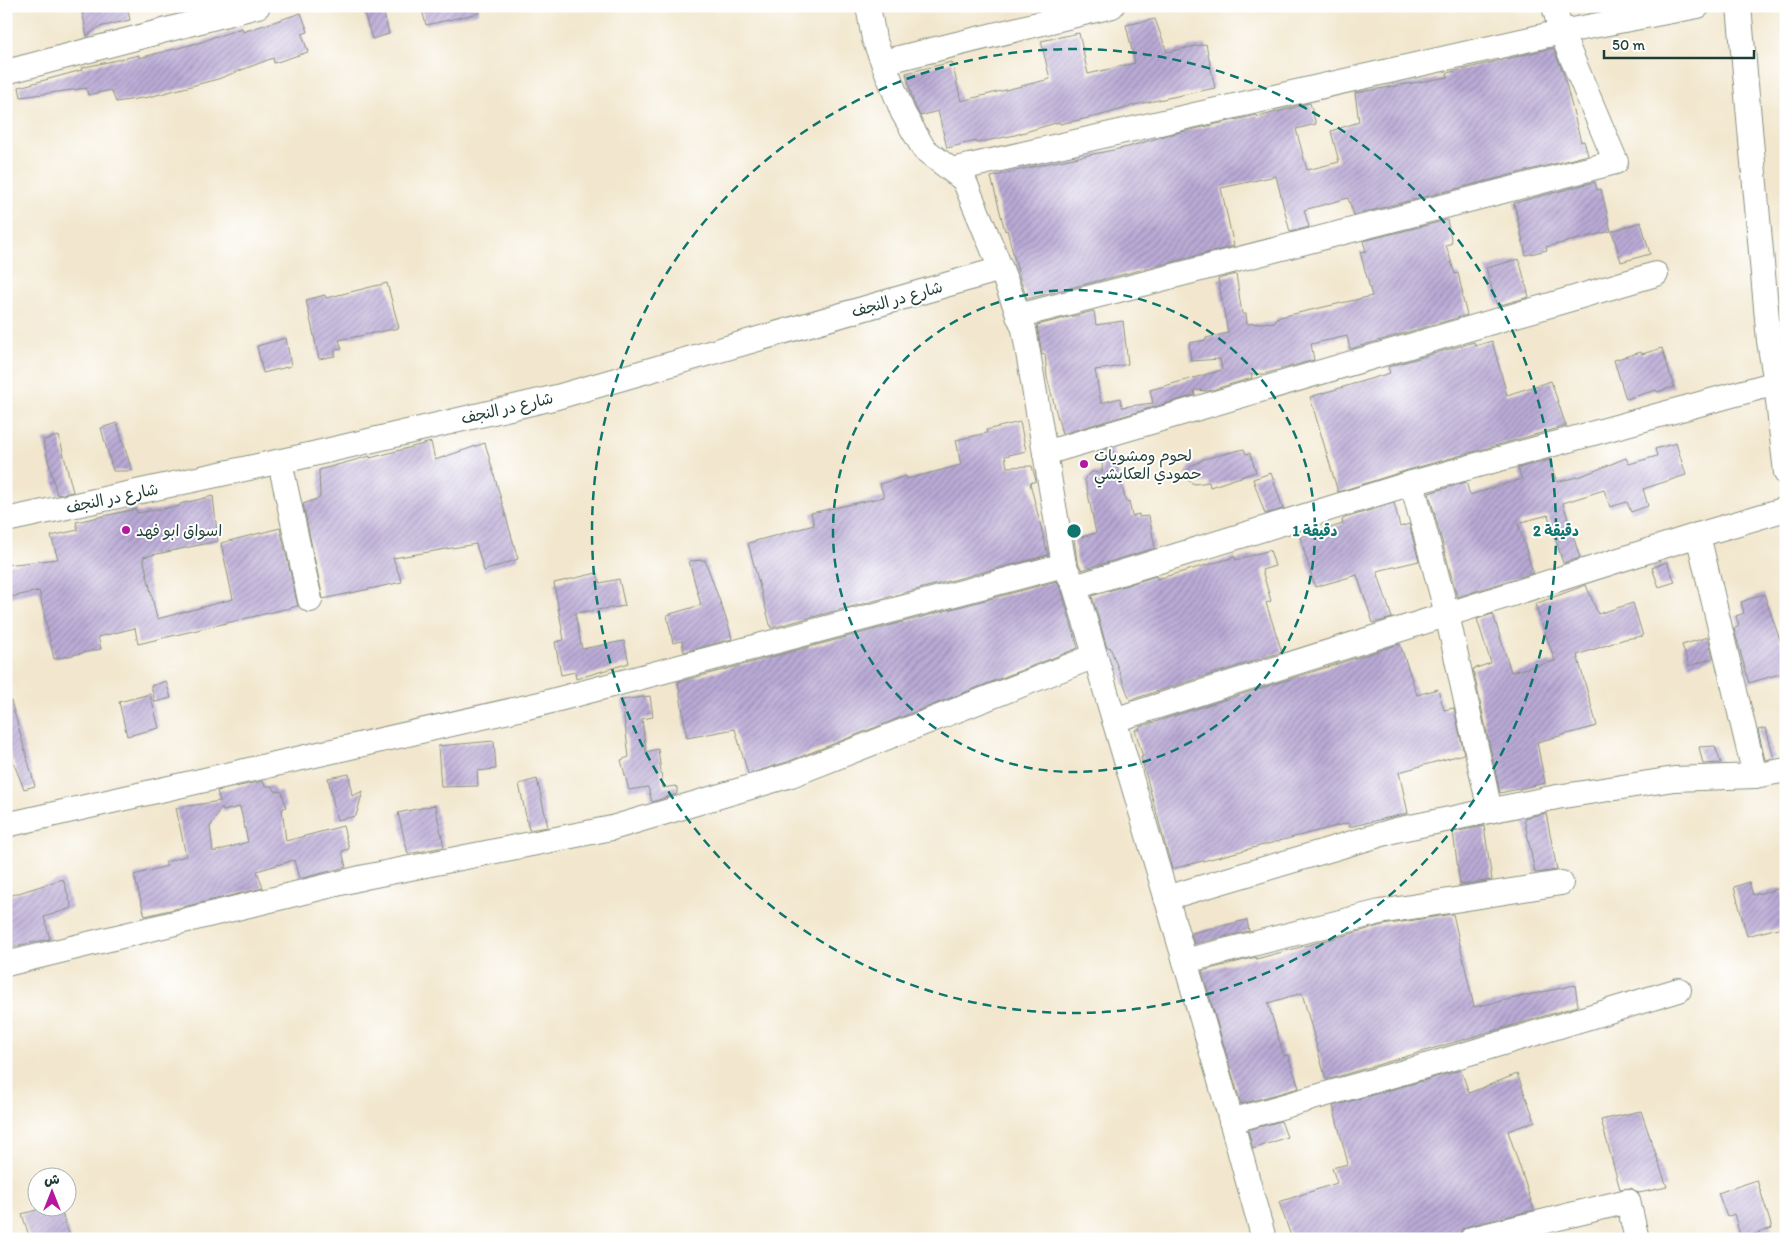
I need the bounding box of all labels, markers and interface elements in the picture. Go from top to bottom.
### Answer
scale bar [1604,28,1754,60]
text: 50 m [1612,36,1645,54]
street label: شارع در النجف [849,277,945,323]
street label: شارع در النجف [459,388,555,430]
place label: لحوم ومشويات حمودي العكايشي [1094,446,1201,488]
marker: لحوم ومشويات حمودي العكايشي [1078,458,1090,470]
street label: شارع در النجف [64,479,160,519]
place label: اسواق ابو فهد [136,521,222,541]
centre of rings [1065,522,1083,540]
text: 1 دقيقة [1293,522,1338,540]
text: 2 دقيقة [1533,522,1579,540]
marker: اسواق ابو فهد [120,524,132,536]
north arrow [28,1168,78,1218]
text: ش [44,1171,60,1188]

